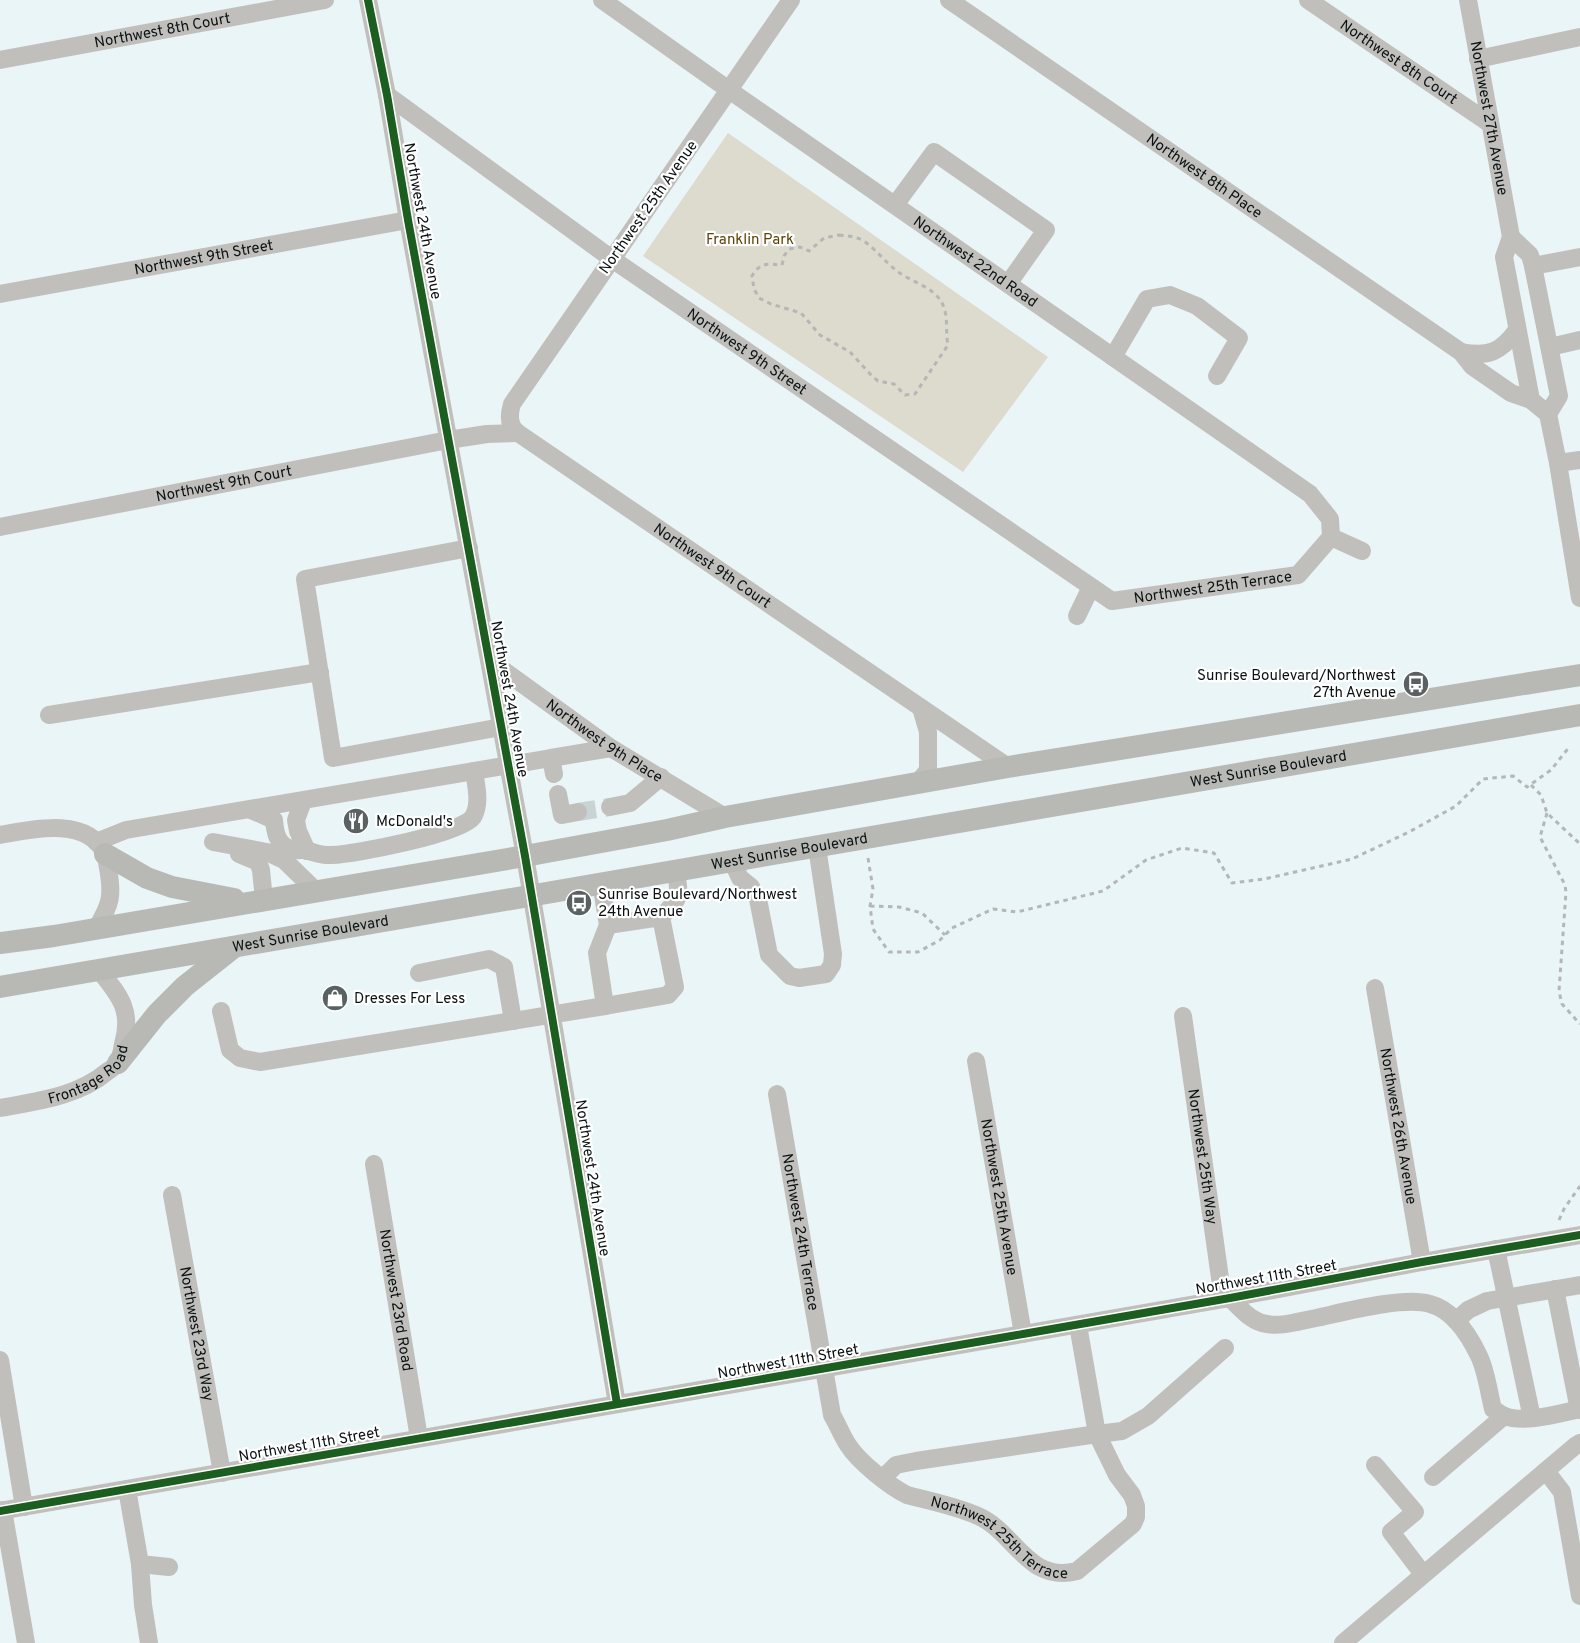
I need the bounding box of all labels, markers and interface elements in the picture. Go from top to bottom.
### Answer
street label: Northwest 8th Court [93,10,232,53]
street label: Northwest 8th Court [1336,16,1461,110]
street label: Northwest 27th Avenue [1465,40,1511,197]
street label: Northwest 8th Place [1142,130,1265,223]
street label: Northwest 25th Avenue [596,137,703,278]
street label: Northwest 24th Avenue [398,142,445,301]
street label: Northwest 22nd Road [909,213,1041,312]
park label: Franklin Park [706,231,794,250]
street label: Northwest 9th Street [133,237,275,280]
street label: Northwest 9th Street [683,305,810,400]
street label: Northwest 9th Court [155,463,294,507]
street label: Northwest 9th Court [649,520,774,613]
street label: Northwest 25th Terrace [1133,568,1293,609]
street label: Northwest 24th Avenue [485,620,532,779]
place label: Sunrise Boulevard/Northwest 27th Avenue [1197,667,1396,703]
bus stop icon: Sunrise Boulevard/Northwest 27th Avenue [1401,669,1431,699]
street label: Northwest 9th Place [541,696,666,788]
street label: West Sunrise Boulevard [1189,747,1348,793]
restaurant icon: McDonald's [341,806,371,836]
place label: McDonald's [376,813,453,832]
street label: West Sunrise Boulevard [710,830,869,875]
place label: Sunrise Boulevard/Northwest 24th Avenue [598,886,797,922]
bus stop icon: Sunrise Boulevard/Northwest 24th Avenue [564,888,594,918]
street label: West Sunrise Boulevard [231,912,390,958]
shop icon: Dresses For Less [320,983,350,1013]
place label: Dresses For Less [354,990,465,1009]
street label: Frontage Road [46,1044,134,1109]
street label: Northwest 26th Avenue [1374,1047,1420,1206]
street label: Northwest 25th Way [1182,1088,1220,1226]
street label: Northwest 24th Avenue [570,1098,613,1258]
street label: Northwest 25th Avenue [975,1117,1021,1277]
street label: Northwest 24th Terrace [776,1152,822,1312]
street label: Northwest 23rd Road [374,1228,416,1373]
street label: Northwest 11th Street [1194,1257,1338,1300]
street label: Northwest 23rd Way [174,1265,217,1403]
street label: Northwest 11th Street [716,1341,860,1384]
street label: Northwest 11th Street [237,1424,381,1467]
street label: Northwest 25th Terrace [928,1493,1068,1584]

